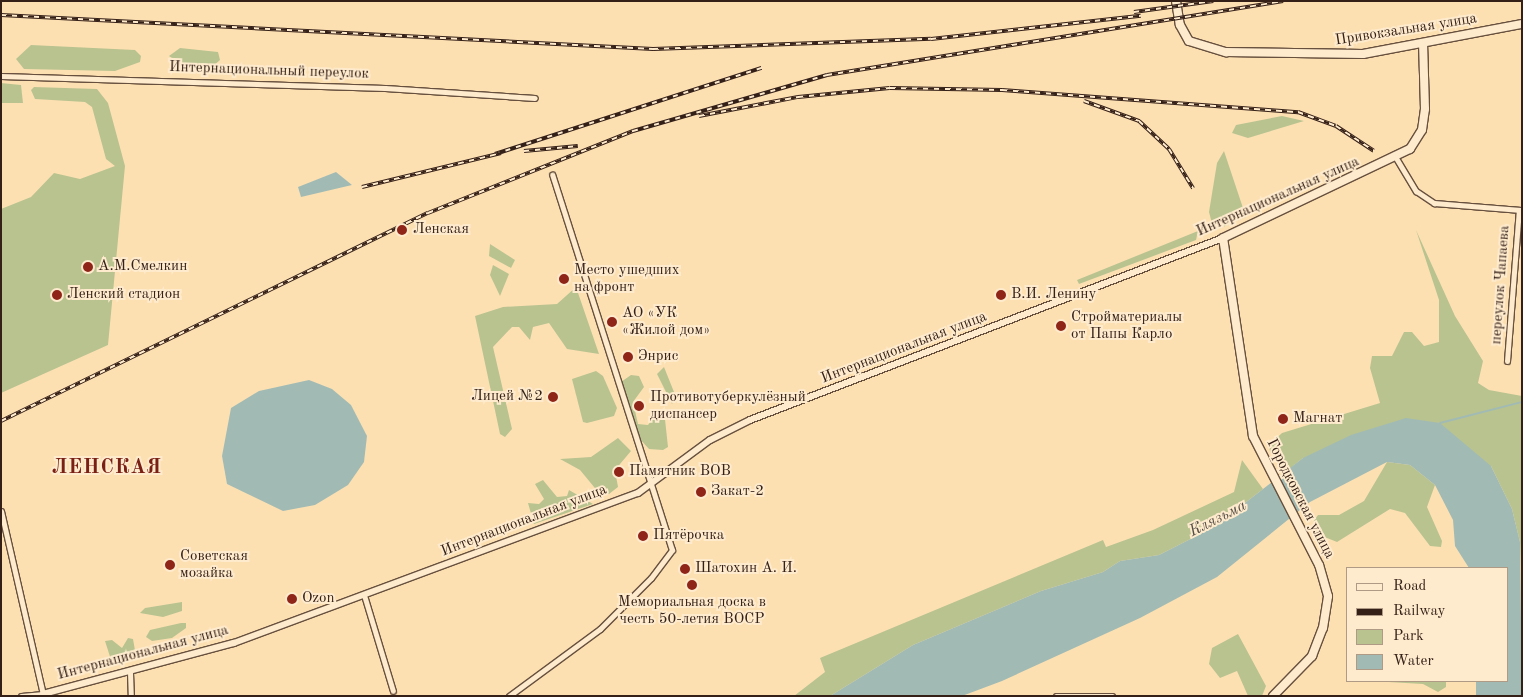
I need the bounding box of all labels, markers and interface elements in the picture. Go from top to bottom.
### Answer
street label: Привокзальная улица [1334,10,1478,50]
street label: Интернациональный переулок [169,59,369,83]
street label: Интернациональная улица [1194,153,1362,241]
place label: Ленская [413,221,469,239]
marker: Ленская [395,223,409,237]
street label: переулок Чапаева [1488,225,1514,345]
place label: А.М.Смелкин [98,258,187,276]
marker: А.М.Смелкин [82,261,94,273]
place label: Место ушедших на фронт [574,261,680,296]
marker: Место ушедших на фронт [558,273,570,285]
place label: Ленский стадион [67,286,180,304]
place label: В.И. Ленину [1011,286,1097,304]
marker: Ленский стадион [51,289,63,301]
marker: В.И. Ленину [995,289,1007,301]
place label: АО «УК «Жилой дом» [622,304,710,339]
street label: Интернациональная улица [818,308,990,388]
place label: Стройматериалы от Папы Карло [1071,308,1182,343]
marker: АО «УК «Жилой дом» [606,316,618,328]
marker: Стройматериалы от Папы Карло [1055,320,1067,332]
place label: Энрис [638,348,678,366]
marker: Энрис [622,351,634,363]
place label: Лицей №2 [471,388,543,406]
place label: Противотуберкулёзный диспансер [650,388,806,423]
marker: Лицей №2 [547,391,559,403]
marker: Противотуберкулёзный диспансер [632,399,646,413]
place label: Магнат [1293,410,1342,428]
marker: Магнат [1277,413,1289,425]
street label: Городковская улица [1262,436,1338,562]
district label: ЛЕНСКАЯ [51,456,163,480]
place label: Памятник ВОВ [629,463,731,481]
marker: Памятник ВОВ [613,466,625,478]
street label: Интернациональная улица [438,481,610,561]
place label: Закат-2 [711,483,764,501]
marker: Закат-2 [695,486,707,498]
water label: Клязьма [1186,496,1250,542]
place label: Пятёрочка [653,527,724,545]
marker: Пятёрочка [637,530,649,542]
place label: Советская мозайка [180,547,248,582]
marker: Советская мозайка [164,559,176,571]
place label: Шатохин А. И. [695,560,797,578]
marker: Шатохин А. И. [679,563,691,575]
legend [1346,567,1508,682]
marker: Мемориальная доска в честь 50-летия ВОСР [686,579,698,591]
text: Road [1393,579,1426,594]
place label: Ozon [302,590,335,608]
marker: Ozon [286,593,298,605]
place label: Мемориальная доска в честь 50-летия ВОСР [618,593,766,628]
text: Railway [1393,604,1446,619]
street label: Интернациональная улица [56,621,230,685]
text: Park [1393,629,1424,644]
text: Water [1393,654,1434,669]

